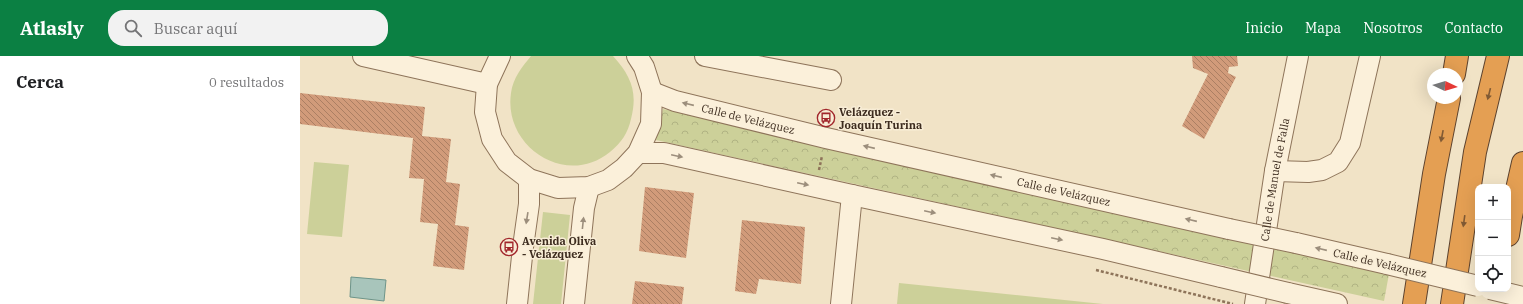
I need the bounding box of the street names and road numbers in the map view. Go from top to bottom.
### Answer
street label: Calle de Velázquez [700,101,797,137]
street label: Calle de Manuel de Falla [1258,117,1292,242]
street label: Calle de Velázquez [1016,174,1112,209]
street label: Calle de Velázquez [1332,245,1428,281]

